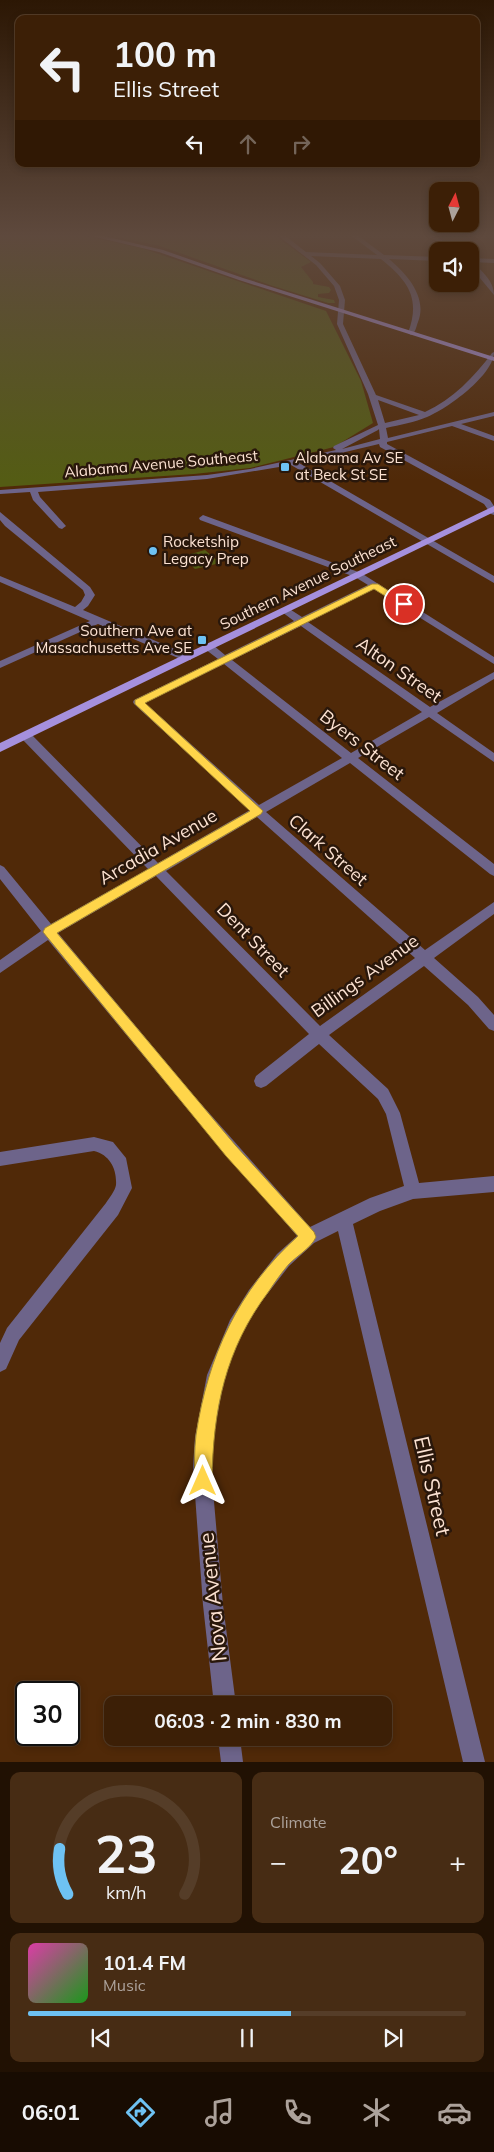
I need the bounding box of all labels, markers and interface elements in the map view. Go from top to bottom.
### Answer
text: 100 m [113,32,217,76]
icon: left [30,35,95,100]
text: Ellis Street [113,75,219,103]
icon: left [181,130,209,158]
icon: ahead [234,130,262,158]
icon: right [287,130,315,158]
north arrow [429,182,479,232]
map controls [429,182,479,292]
button: sound [429,242,479,292]
street label: Alabama Avenue Southeast [63,446,259,481]
place label: Alabama Av SE at Beck St SE [295,448,404,484]
marker: Alabama Av SE at Beck St SE [279,461,291,473]
place label: Rocketship Legacy Prep [163,532,249,568]
street label: Southern Avenue Southeast [217,532,399,633]
marker: Rocketship Legacy Prep [147,545,159,557]
pin [383,583,425,625]
icon: arrive [390,590,418,618]
place label: Southern Ave at Massachusetts Ave SE [35,621,192,657]
street label: Alton Street [352,632,446,707]
marker: Southern Ave at Massachusetts Ave SE [196,634,208,646]
street label: Byers Street [315,704,409,785]
street label: Arcadia Avenue [95,803,221,890]
street label: Clark Street [284,809,373,890]
street label: Dent Street [212,898,294,982]
street label: Billings Avenue [307,929,423,1022]
street label: Ellis Street [409,1433,457,1538]
position arrow [176,1454,228,1506]
street label: Nova Avenue [192,1531,232,1663]
speed limit sign: 30 [15,1681,80,1746]
text: 06:03 · 2 min · 830 m [154,1709,342,1733]
text: Climate [270,1812,326,1832]
text: 23 [95,1821,157,1886]
text: 20° [338,1836,398,1884]
text: − [270,1844,287,1879]
text: + [449,1844,466,1879]
text: km/h [106,1881,146,1903]
text: 101.4 FM [103,1951,186,1975]
text: Music [103,1975,146,1995]
icon: previous [87,2024,115,2052]
icon: pause [233,2024,261,2052]
icon: next [379,2024,407,2052]
icon: directions [123,2095,158,2130]
icon: music [202,2095,237,2130]
icon: phone [280,2095,315,2130]
icon: climate [359,2095,394,2130]
icon: car [437,2095,472,2130]
text: 06:01 [22,2098,80,2126]

